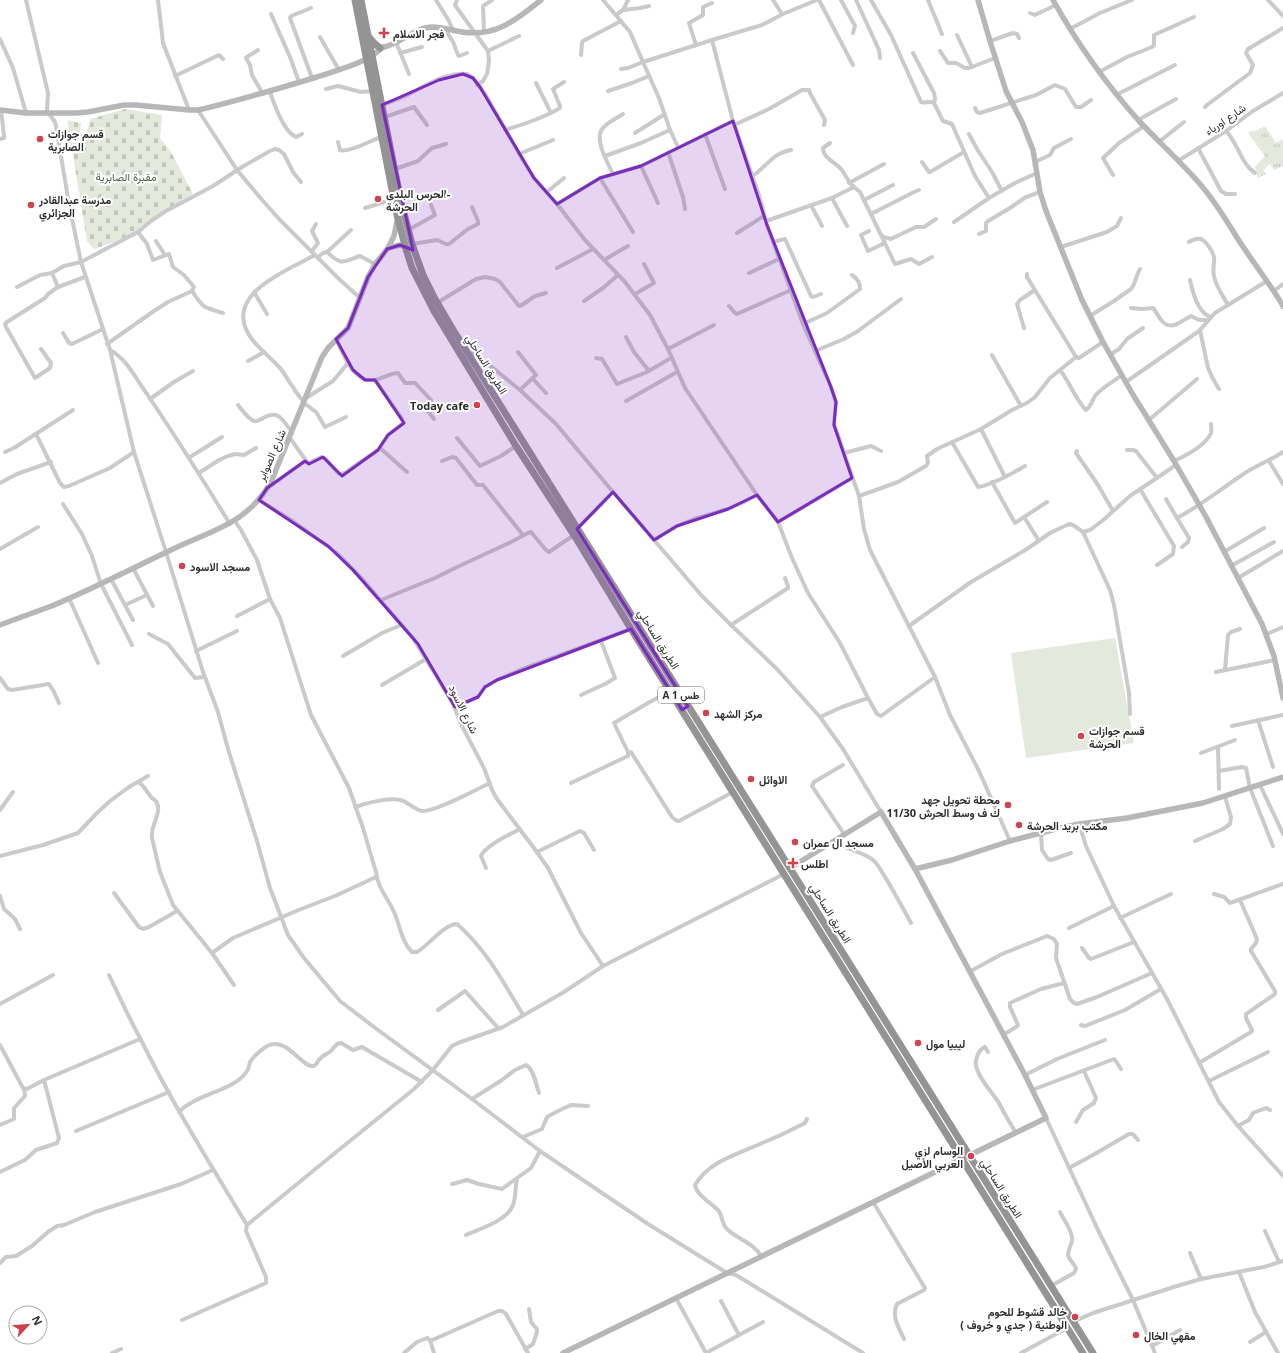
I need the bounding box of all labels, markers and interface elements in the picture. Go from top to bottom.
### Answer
place label: فجر الاسلام [393,26,445,42]
marker: فجر الاسلام [378,27,390,39]
street label: شارع اورباء [1202,100,1249,139]
place label: قسم جوازات الصابرية [48,126,104,154]
marker: قسم جوازات الصابرية [35,134,45,144]
park label: مقبرة الصابرية [95,169,157,184]
place label: الحرس البلدي- الحرشة [386,186,451,214]
place label: مدرسة عبدالقادر الجزائري [38,192,111,222]
marker: الحرس البلدي- الحرشة [373,194,383,204]
marker: مدرسة عبدالقادر الجزائري [26,200,36,210]
street label: الطريق الساحلي [460,331,511,398]
place label: Today cafe [410,398,469,413]
marker: Today cafe [472,400,482,410]
street label: شارع الصوابر [253,426,290,485]
place label: مسجد الاسود [190,559,250,574]
marker: مسجد الاسود [177,561,187,571]
street label: الطريق الساحلي [632,606,683,673]
street label: شارع الاسود [445,682,482,737]
road number: A 1 طس [658,687,704,703]
place label: مركز الشهد [714,706,762,721]
marker: مركز الشهد [701,708,711,718]
place label: قسم جوازات الحرشة [1089,723,1145,751]
marker: قسم جوازات الحرشة [1076,731,1086,741]
place label: الاوائل [759,772,787,787]
marker: الاوائل [746,774,756,784]
place label: محطة تحويل جهد 11/30 ك ف وسط الحرش [886,792,1000,820]
marker: محطة تحويل جهد 11/30 ك ف وسط الحرش [1003,800,1013,810]
place label: مكتب بريد الحرشة [1027,818,1108,833]
marker: مكتب بريد الحرشة [1014,820,1024,830]
place label: مسجد ال عمران [803,835,874,850]
marker: مسجد ال عمران [790,837,800,847]
place label: اطلس [801,856,828,871]
marker: اطلس [788,858,798,868]
street label: الطريق الساحلي [804,880,855,947]
place label: ليبيا مول [926,1036,965,1051]
marker: ليبيا مول [913,1038,923,1048]
place label: الوسام لزي العربي الأصيل [901,1143,963,1173]
marker: الوسام لزي العربي الأصيل [966,1151,976,1161]
street label: الطريق الساحلي [975,1155,1026,1222]
place label: خالد قشوط للحوم الوطنية ( جدي و خروف ) [960,1304,1068,1334]
north arrow [8,1305,48,1345]
marker: خالد قشوط للحوم الوطنية ( جدي و خروف ) [1070,1312,1080,1322]
text: N [29,1313,46,1328]
place label: مقهي الخال [1144,1328,1195,1345]
marker: مقهي الخال [1131,1330,1141,1340]

